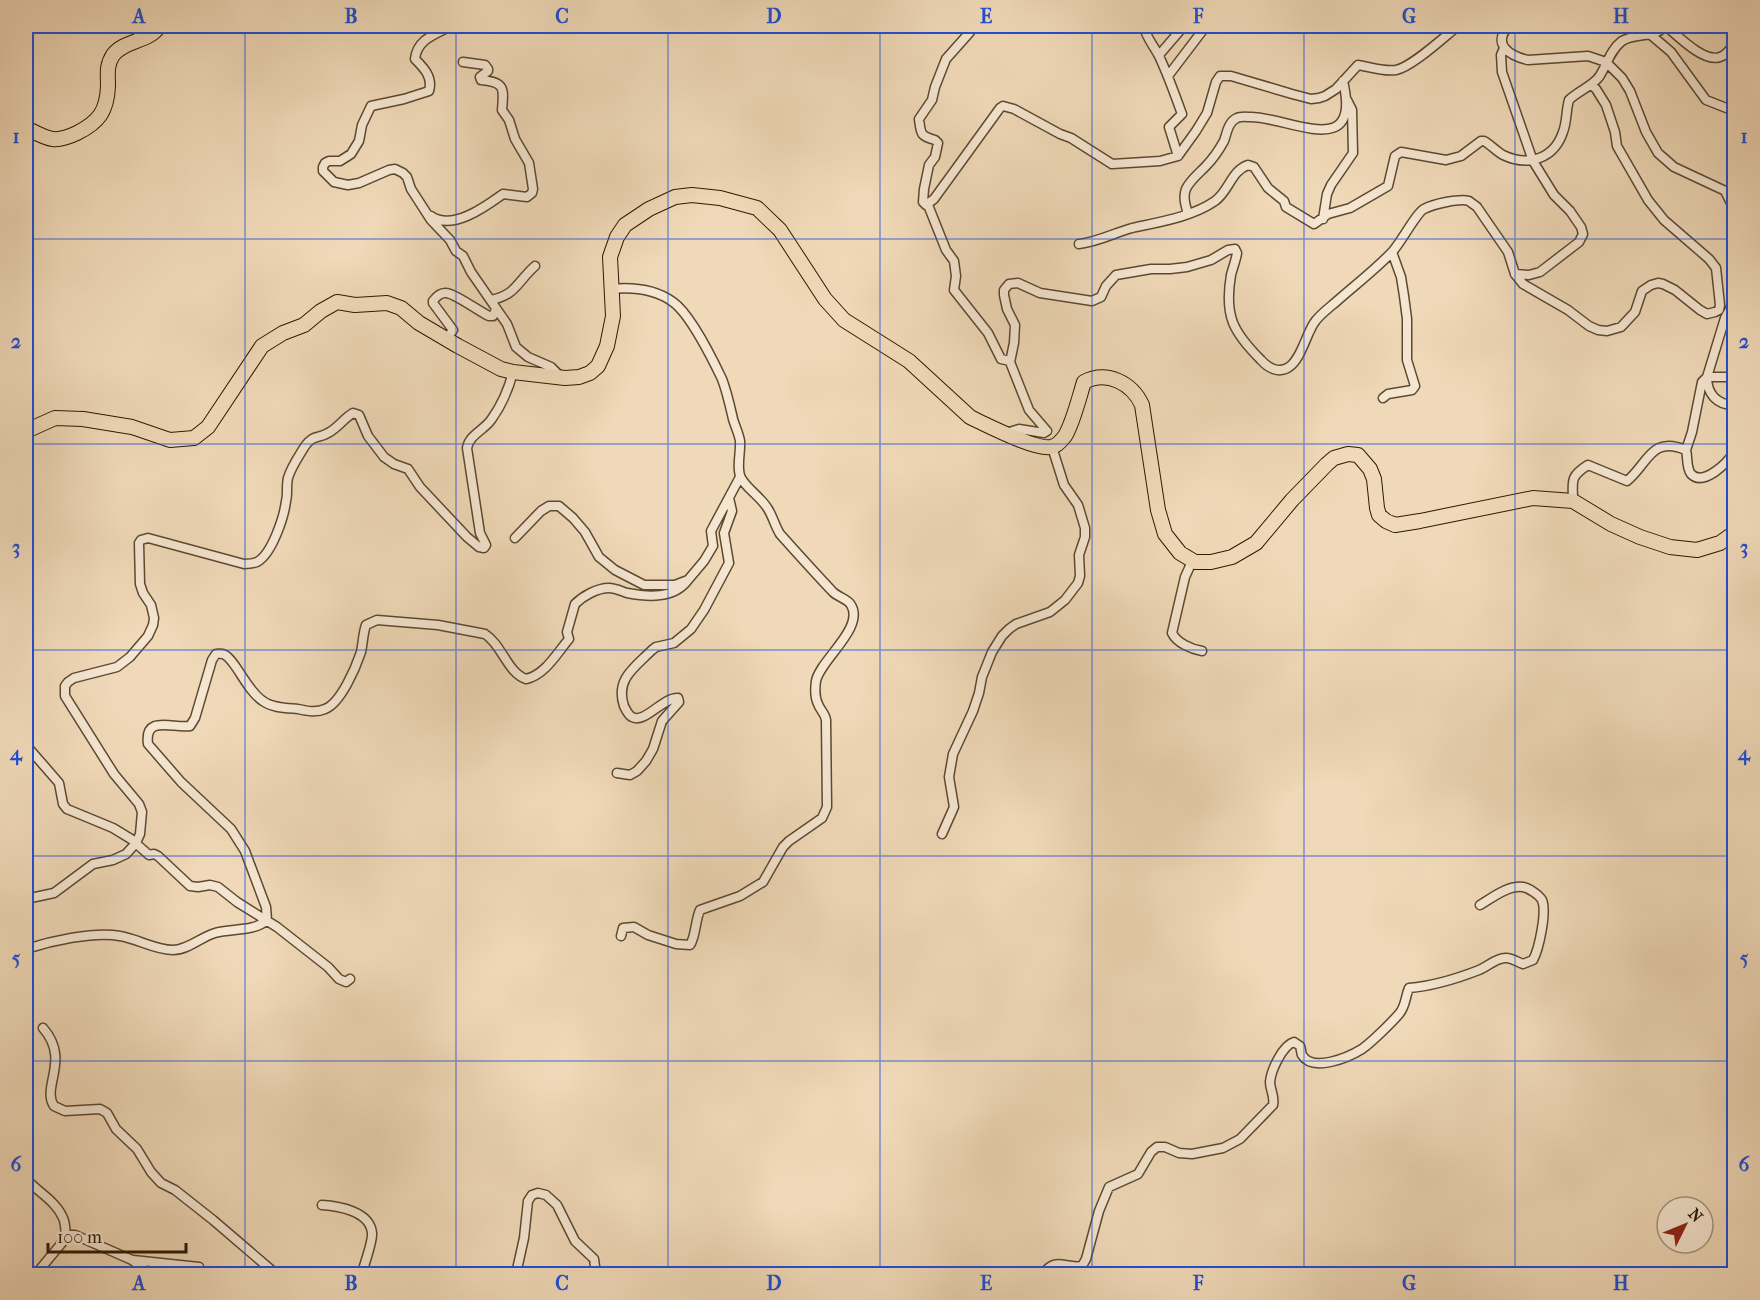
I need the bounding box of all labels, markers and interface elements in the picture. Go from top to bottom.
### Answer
text: A [131,5,147,28]
text: B [344,5,358,28]
text: C [555,5,569,28]
text: D [766,5,782,28]
text: E [980,5,992,28]
text: F [1192,5,1204,28]
text: G [1402,5,1416,28]
text: H [1613,5,1629,28]
text: 1 [12,125,20,148]
text: 1 [1740,125,1748,148]
text: 2 [11,330,21,353]
text: 2 [1739,330,1749,353]
text: 3 [12,536,20,559]
text: 3 [1740,536,1748,559]
text: 4 [9,742,23,766]
text: 4 [1737,742,1751,766]
text: 5 [12,947,21,970]
text: 5 [1740,947,1749,970]
text: 6 [11,1153,23,1176]
text: 6 [1739,1153,1751,1176]
north arrow [1655,1195,1715,1255]
text: N [1685,1204,1707,1227]
scale bar [48,1216,186,1254]
text: 100 m [57,1227,102,1248]
text: A [131,1272,147,1295]
text: B [344,1272,358,1295]
text: C [555,1272,569,1295]
text: D [766,1272,782,1295]
text: E [980,1272,992,1295]
text: F [1192,1272,1204,1295]
text: G [1402,1272,1416,1295]
text: H [1613,1272,1629,1295]

